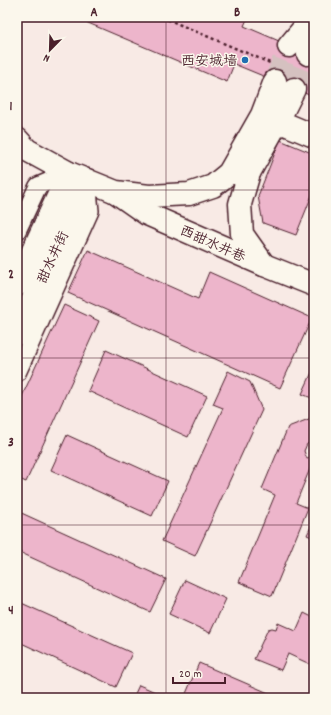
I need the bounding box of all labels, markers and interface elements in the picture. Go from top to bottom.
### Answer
text: A [90,4,98,23]
text: B [234,4,240,23]
north arrow [30,30,70,70]
text: N [41,49,53,66]
place label: 西安城墙 [181,52,237,72]
marker: 西安城墙 [240,55,250,65]
text: 1 [10,98,13,117]
street label: 西甜水井巷 [176,221,249,269]
street label: 甜水井街 [33,228,75,287]
text: 2 [8,266,14,285]
text: 3 [8,434,14,453]
text: 4 [8,602,14,621]
scale bar [173,659,225,685]
text: 20 m [179,666,202,683]

